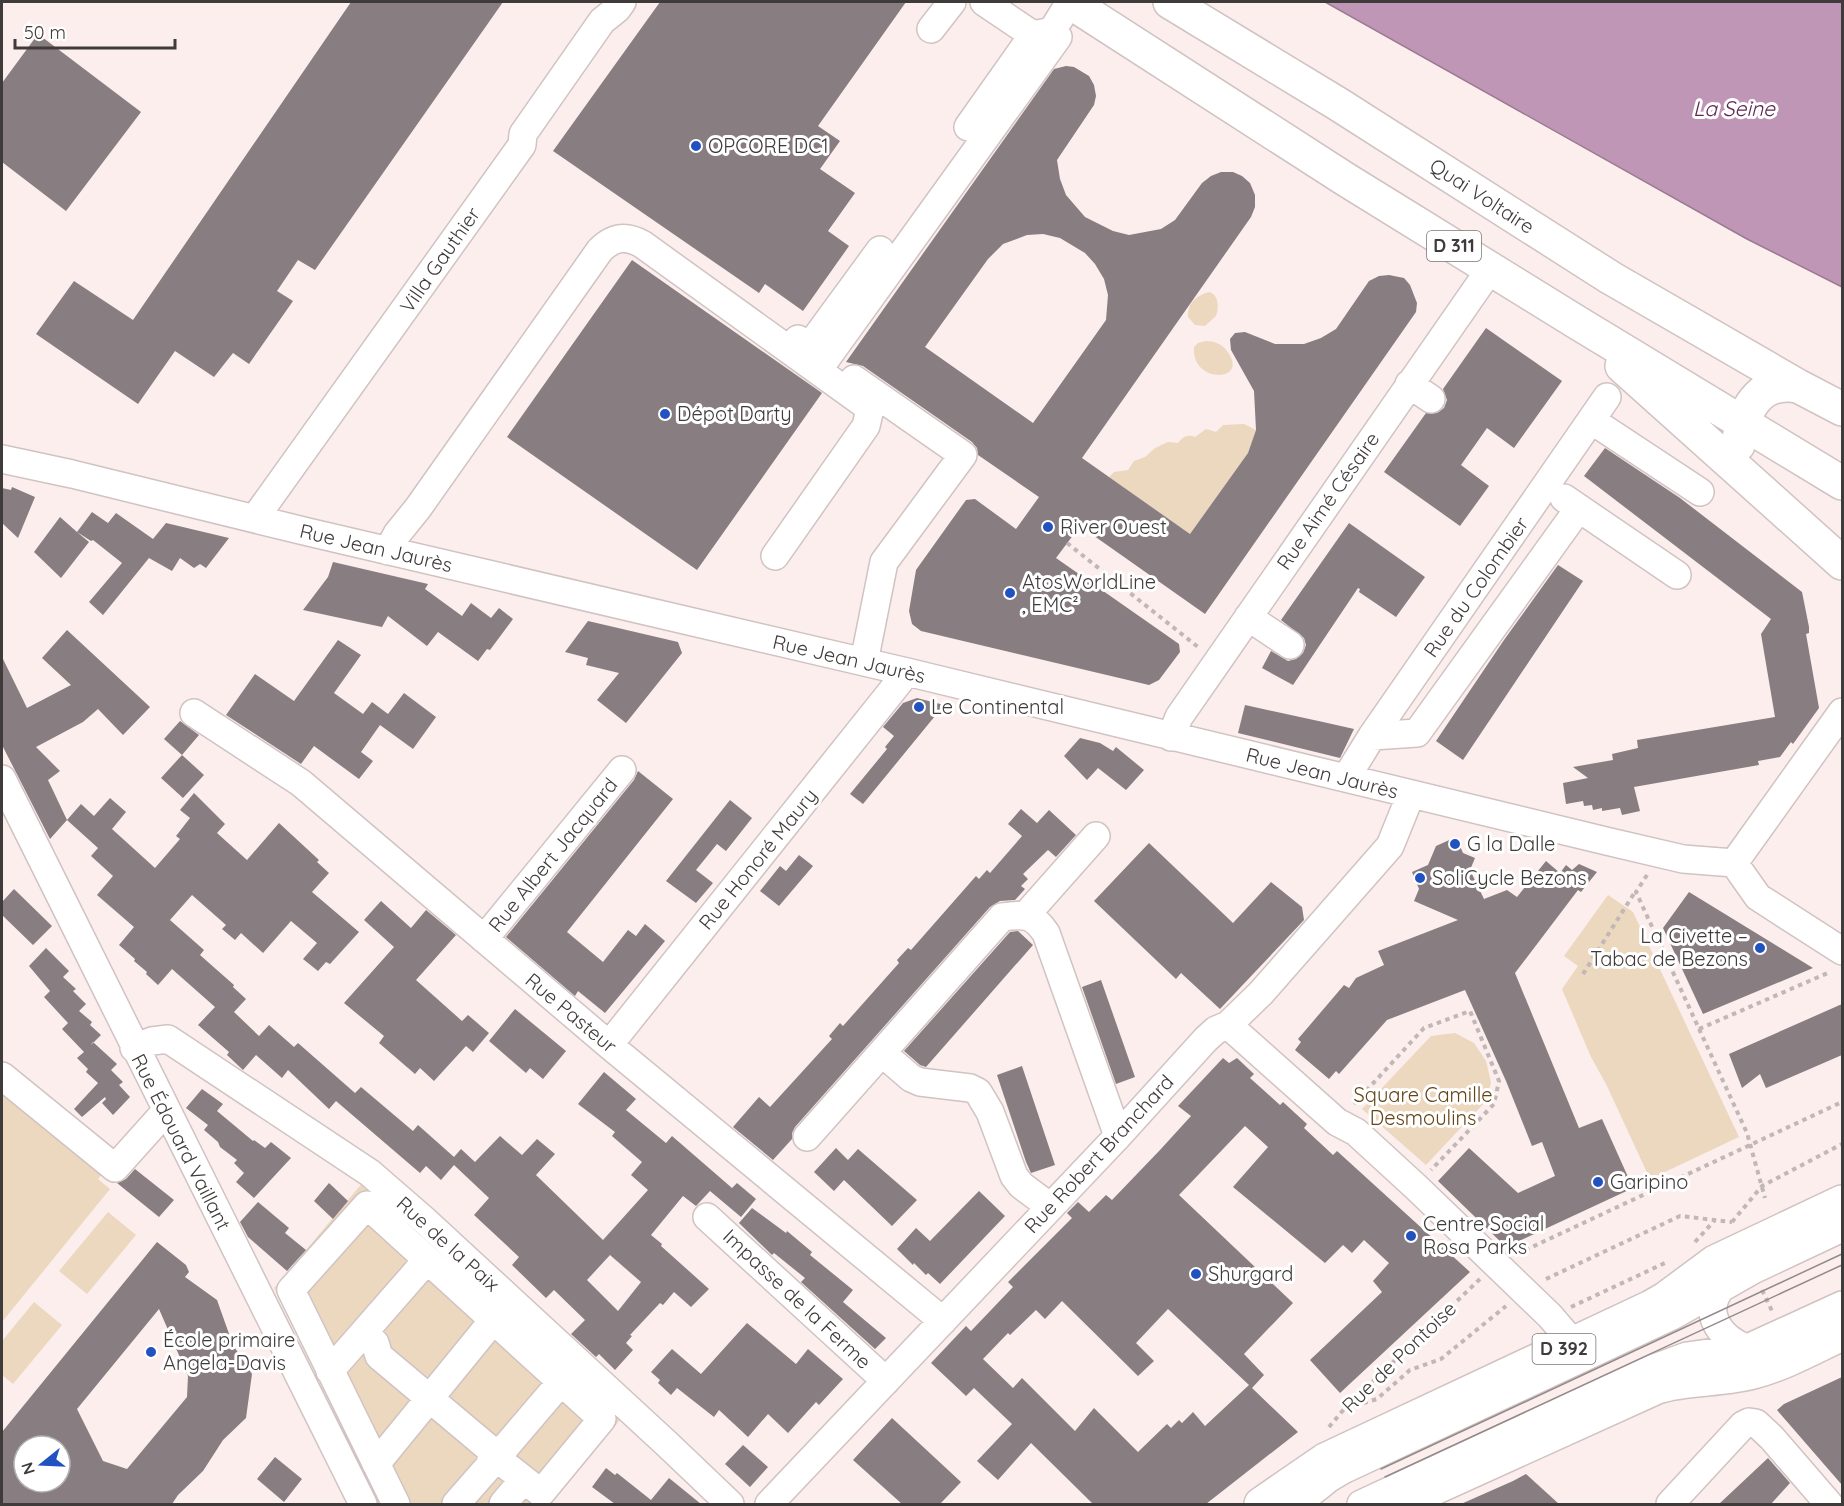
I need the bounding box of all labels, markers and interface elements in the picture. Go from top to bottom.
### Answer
scale bar [15,12,176,50]
text: 50 m [24,21,66,44]
water label: La Seine [1693,95,1776,121]
place label: OPCORE DC1 [708,133,829,158]
marker: OPCORE DC1 [689,139,703,153]
street label: Quai Voltaire [1425,152,1539,239]
street label: Villa Gauthier [394,202,485,317]
road number: D 311 [1427,231,1481,261]
place label: Dépot Darty [677,401,792,426]
marker: Dépot Darty [658,407,672,421]
street label: Rue Aimé Césaire [1271,427,1384,574]
street label: Rue du Colombier [1418,511,1534,662]
place label: River Ouest [1060,514,1167,539]
street label: Rue Jean Jaurès [297,518,455,577]
marker: River Ouest [1041,520,1055,534]
place label: AtosWorldLine , EMC² [1022,569,1156,617]
marker: AtosWorldLine , EMC² [1003,586,1017,600]
street label: Rue Jean Jaurès [770,629,928,688]
place label: Le Continental [931,694,1064,719]
marker: Le Continental [912,700,926,714]
street label: Rue Jean Jaurès [1243,742,1401,804]
street label: Rue Albert Jacquard [483,773,622,937]
street label: Rue Honoré Maury [693,783,822,934]
place label: G la Dalle [1467,831,1555,856]
marker: G la Dalle [1448,837,1462,851]
place label: SoliCycle Bezons [1432,865,1587,890]
marker: SoliCycle Bezons [1413,871,1427,885]
place label: La Civette – Tabac de Bezons [1590,923,1748,971]
marker: La Civette – Tabac de Bezons [1753,941,1767,955]
street label: Rue Pasteur [520,967,622,1058]
street label: Rue Édouard Vaillant [126,1050,237,1234]
street label: Rue Robert Branchard [1019,1069,1179,1238]
park label: Square Camille Desmoulins [1354,1082,1492,1130]
place label: Garipino [1610,1169,1688,1194]
marker: Garipino [1591,1175,1605,1189]
street label: Rue de la Paix [392,1191,505,1297]
place label: Centre Social Rosa Parks [1423,1211,1544,1259]
street label: Impasse de la Ferme [718,1223,877,1374]
marker: Centre Social Rosa Parks [1404,1229,1418,1243]
place label: Shurgard [1208,1261,1293,1286]
marker: Shurgard [1189,1267,1203,1281]
street label: Rue de Pontoise [1336,1296,1461,1417]
place label: École primaire Angela-Davis [163,1327,295,1375]
road number: D 392 [1532,1334,1596,1364]
marker: École primaire Angela-Davis [144,1345,158,1359]
north arrow [12,1434,72,1494]
text: N [16,1460,39,1477]

